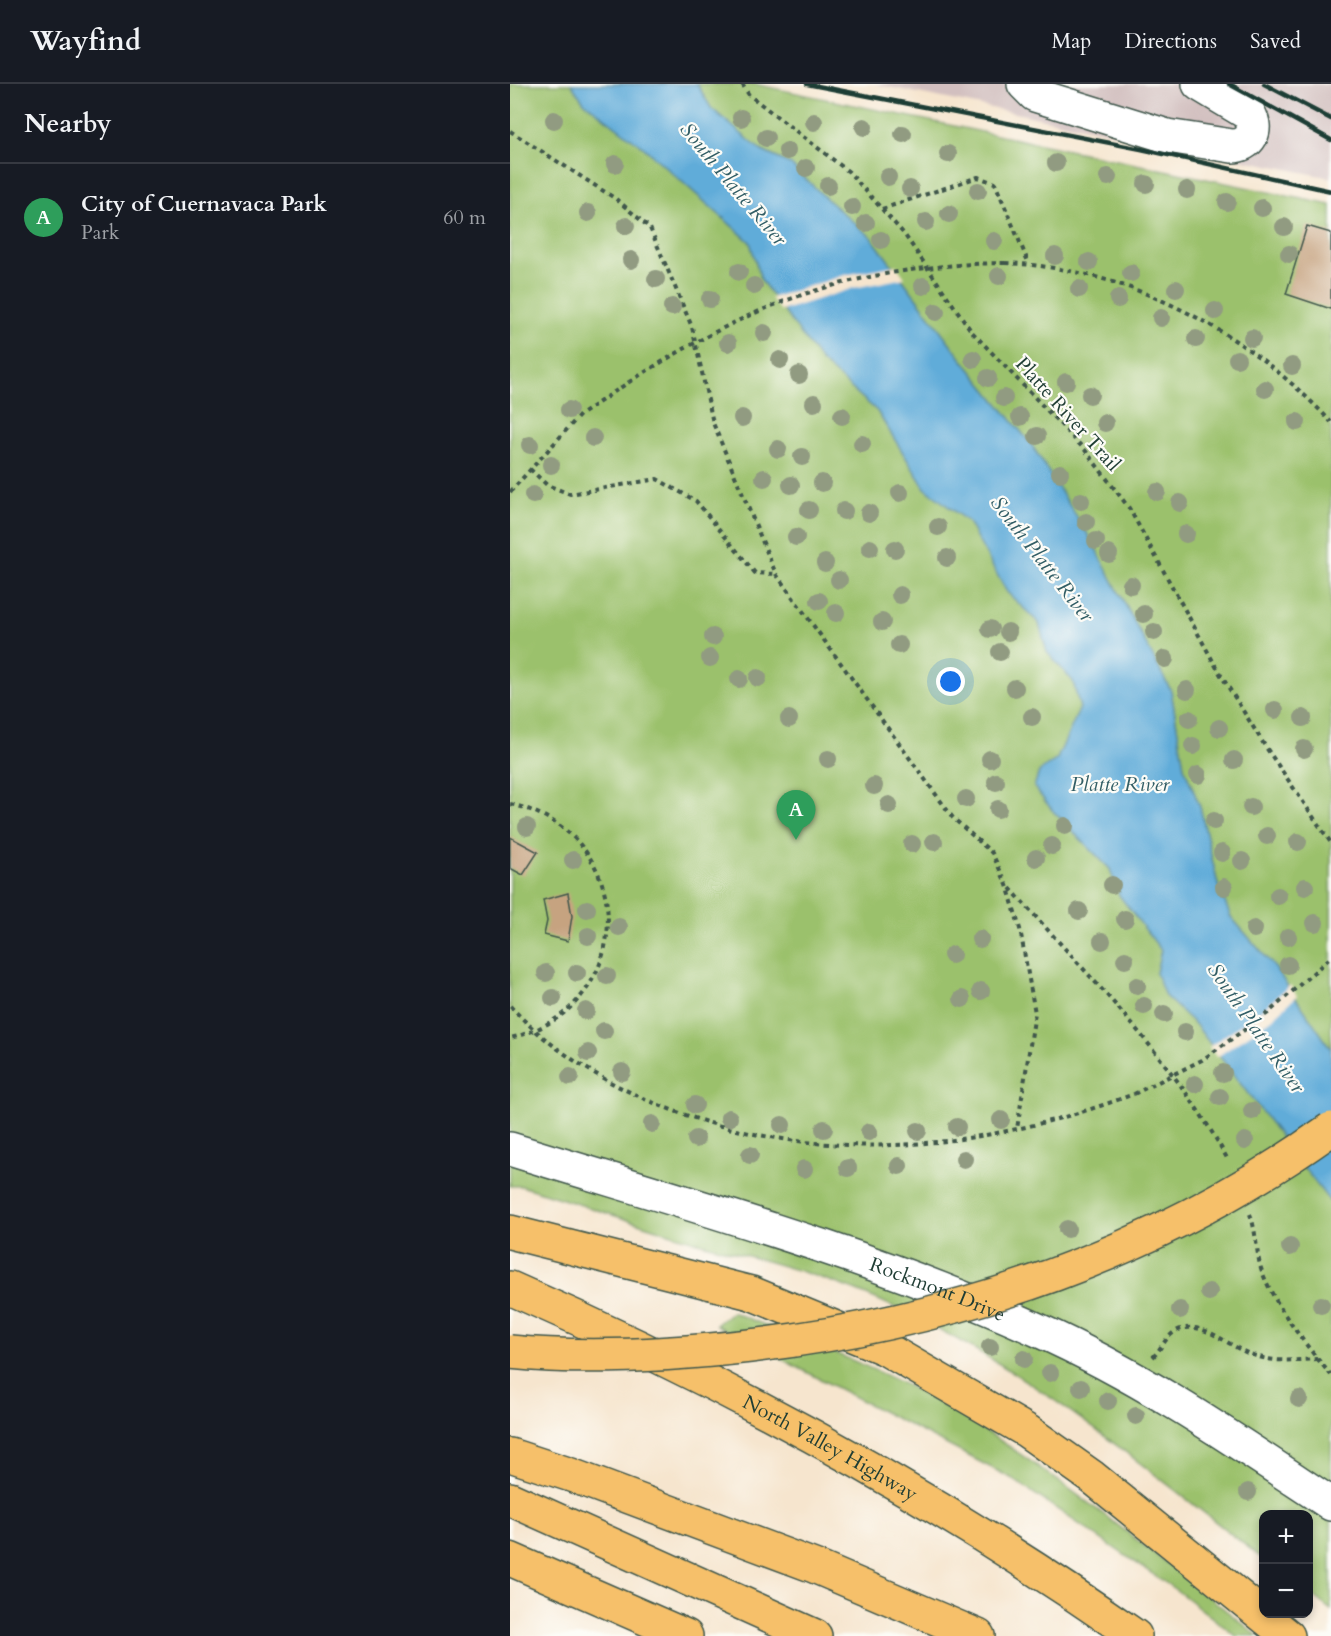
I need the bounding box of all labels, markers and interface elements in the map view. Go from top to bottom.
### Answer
text: Wayfind [30,22,141,60]
text: Map [1051,27,1091,56]
text: Directions [1124,27,1217,56]
text: Saved [1250,27,1301,56]
text: Nearby [24,106,112,141]
water label: South Platte River [673,116,794,253]
text: City of Cuernavaca Park [81,189,327,219]
text: A [36,204,51,231]
text: 60 m [443,204,486,231]
text: Park [81,219,119,246]
street label: Platte River Trail [1009,351,1127,477]
water label: South Platte River [984,490,1101,629]
your location [936,667,965,696]
water label: Platte River [1071,770,1171,799]
pin: A [776,790,816,840]
water label: South Platte River [1200,957,1312,1100]
street label: Rockmont Drive [866,1250,1010,1328]
street label: North Valley Highway [738,1388,923,1507]
map controls [1259,1510,1313,1618]
button: + [1259,1510,1313,1564]
button: − [1259,1564,1313,1618]

